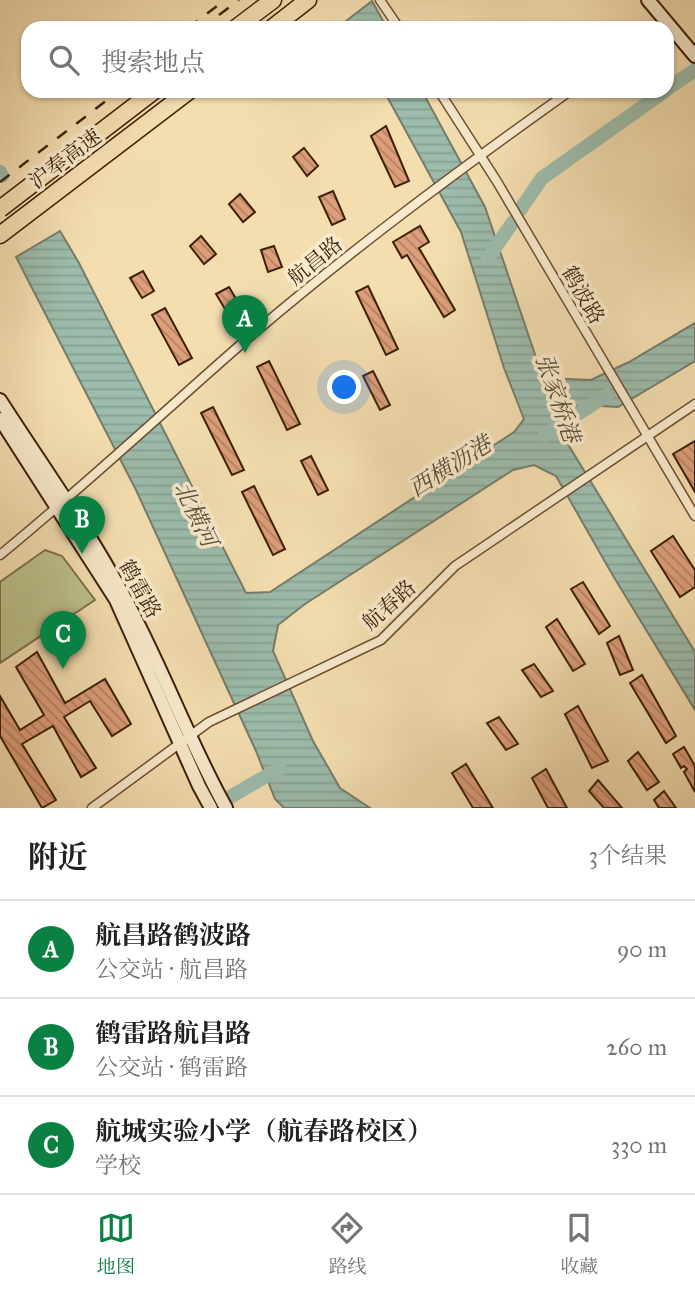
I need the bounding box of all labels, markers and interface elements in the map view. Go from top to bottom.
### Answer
search box [21,21,674,98]
icon: search [45,41,83,79]
text: 搜索地点 [101,46,205,78]
street label: 沪奉高速 [24,123,106,195]
street label: 航昌路 [282,231,348,291]
street label: 鹤波路 [556,261,610,329]
pin: A [222,295,268,353]
water label: 张家桥港 [530,350,587,449]
your location [327,370,361,404]
water label: 西横沥港 [404,428,499,502]
water label: 北横河 [168,477,225,555]
pin: B [59,496,105,554]
street label: 鹤雷路 [113,555,167,623]
street label: 航春路 [357,574,421,636]
pin: C [40,611,86,669]
text: 附近 [28,839,88,875]
text: 3个结果 [589,841,667,869]
text: 航昌路鹤波路 [95,919,251,951]
text: A [43,935,59,963]
text: 90 m [617,935,667,963]
text: 公交站 · 航昌路 [95,955,248,983]
text: 鹤雷路航昌路 [95,1017,251,1049]
text: B [43,1033,59,1061]
text: 260 m [606,1033,667,1061]
text: 公交站 · 鹤雷路 [95,1053,248,1081]
text: 航城实验小学（航春路校区） [95,1115,433,1147]
text: C [43,1131,59,1159]
text: 330 m [611,1131,667,1159]
text: 学校 [95,1151,141,1179]
tab: 地图 [97,1209,135,1278]
tab: 路线 [328,1209,366,1278]
tab: 收藏 [560,1209,598,1278]

